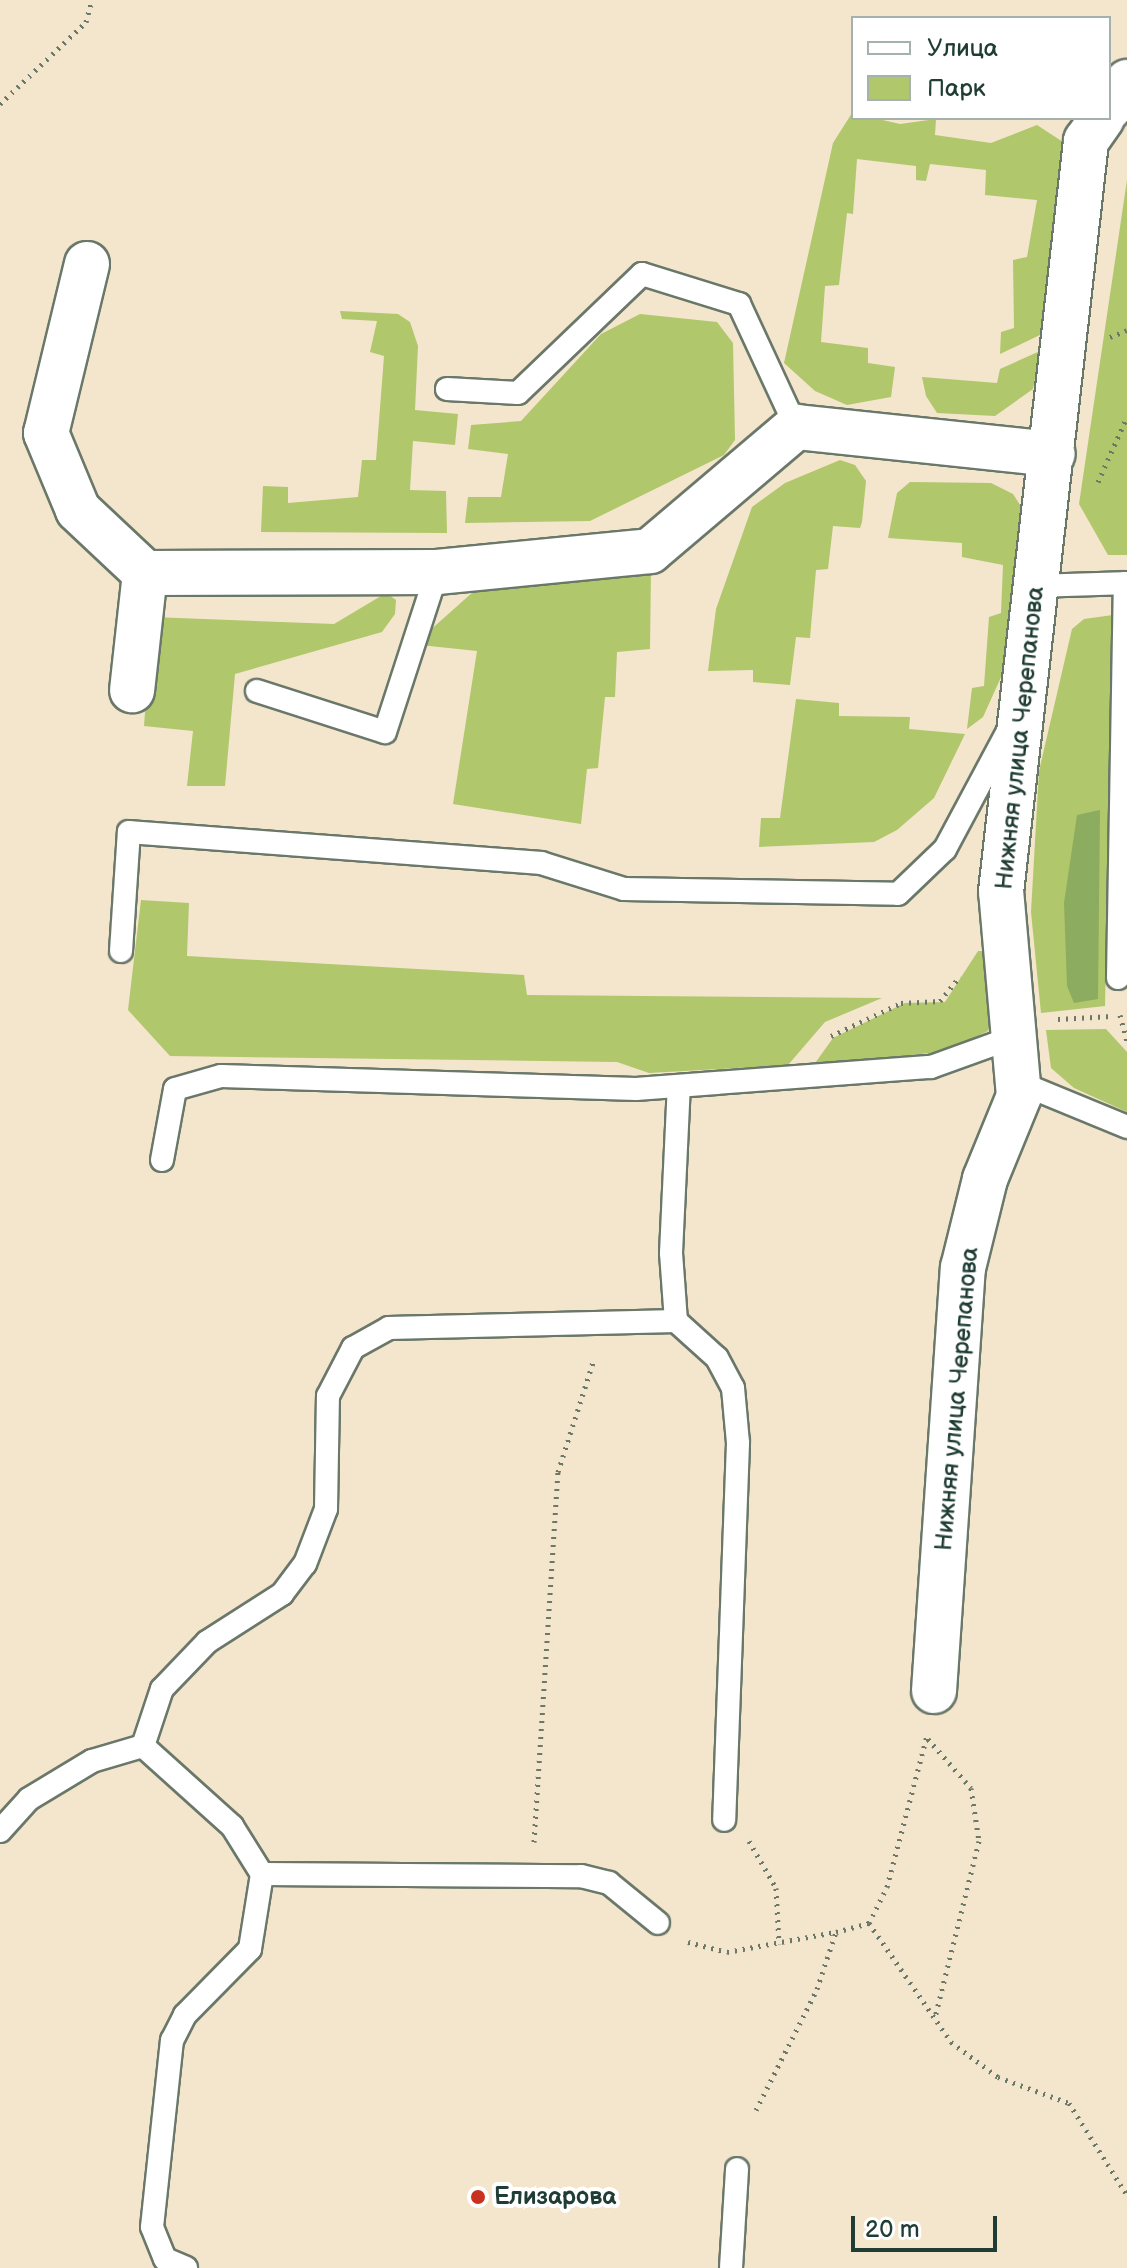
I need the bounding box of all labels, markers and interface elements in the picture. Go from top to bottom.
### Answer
legend [851,16,1111,120]
text: Улица [927,34,998,63]
text: Парк [927,74,985,103]
street label: Нижняя улица Черепанова [990,585,1050,891]
street label: Нижняя улица Черепанова [929,1246,985,1552]
place label: Елизарова [494,2183,616,2211]
marker: Елизарова [469,2188,487,2206]
scale bar [855,2200,1001,2250]
text: 20 m [865,2215,920,2244]

